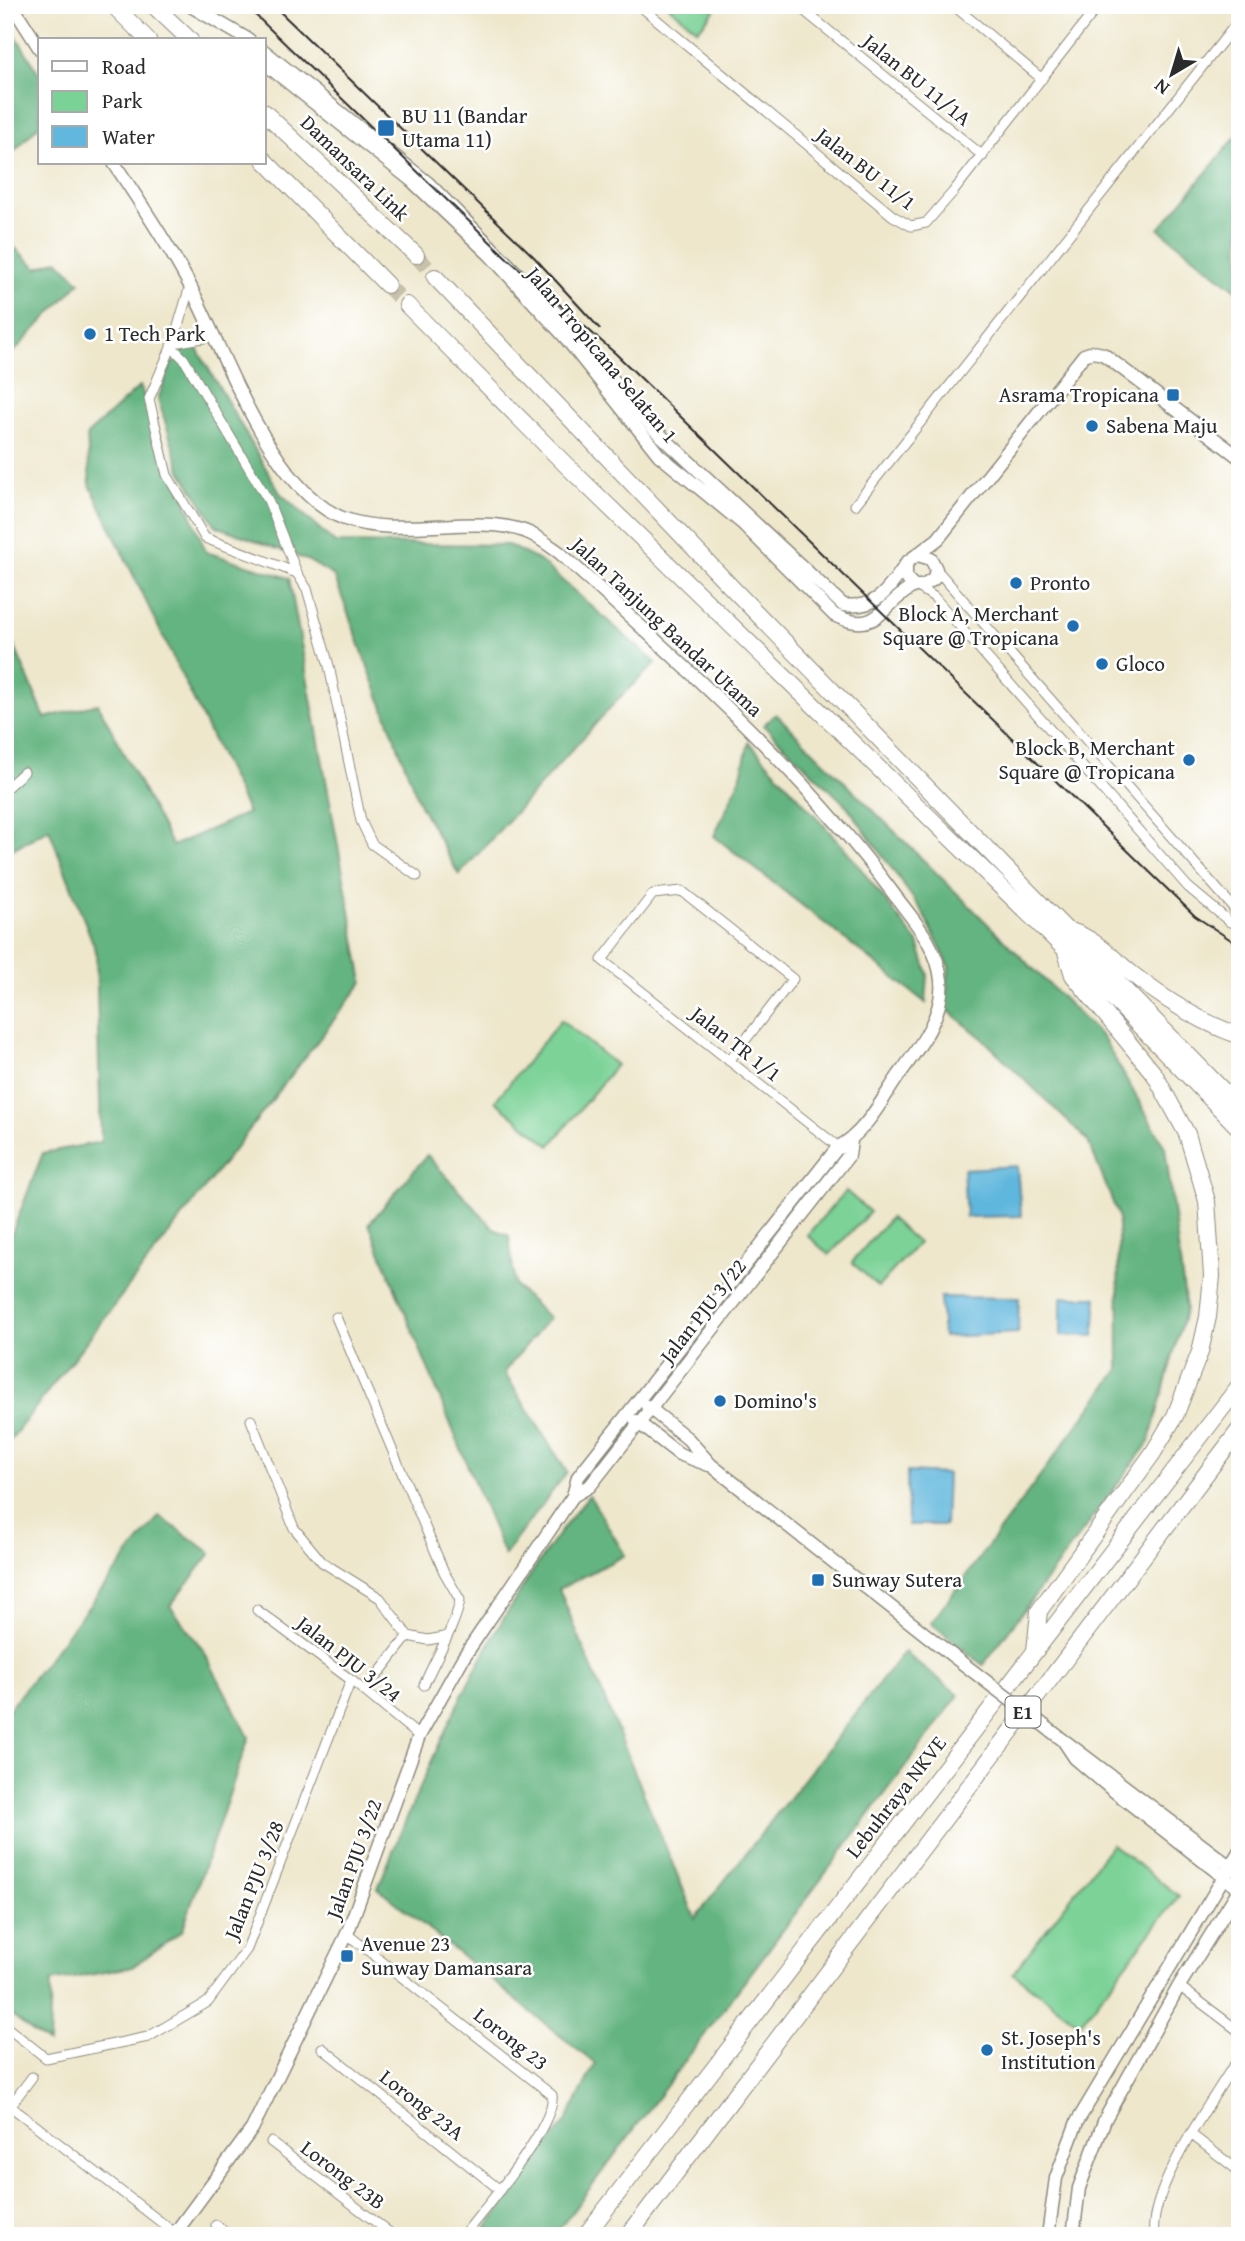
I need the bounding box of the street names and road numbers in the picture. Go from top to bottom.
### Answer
street label: Jalan BU 11/1A [854,24,979,133]
street label: Damansara Link [294,107,417,228]
street label: Jalan BU 11/1 [807,118,923,218]
street label: Jalan Tropicana Selatan 1 [517,257,686,450]
street label: Jalan Tanjung Bandar Utama [563,527,770,724]
street label: Jalan TR 1/1 [682,996,788,1089]
street label: Jalan PJU 3/22 [650,1252,753,1372]
street label: Jalan PJU 3/24 [288,1606,408,1709]
road number: E1 [1006,1696,1040,1728]
street label: Lebuhraya NKVE [838,1729,954,1864]
street label: Jalan PJU 3/22 [316,1795,390,1926]
street label: Jalan PJU 3/28 [215,1816,291,1947]
street label: Lorong 23 [467,2000,555,2078]
street label: Lorong 23A [373,2062,471,2148]
street label: Lorong 23B [294,2132,392,2217]

